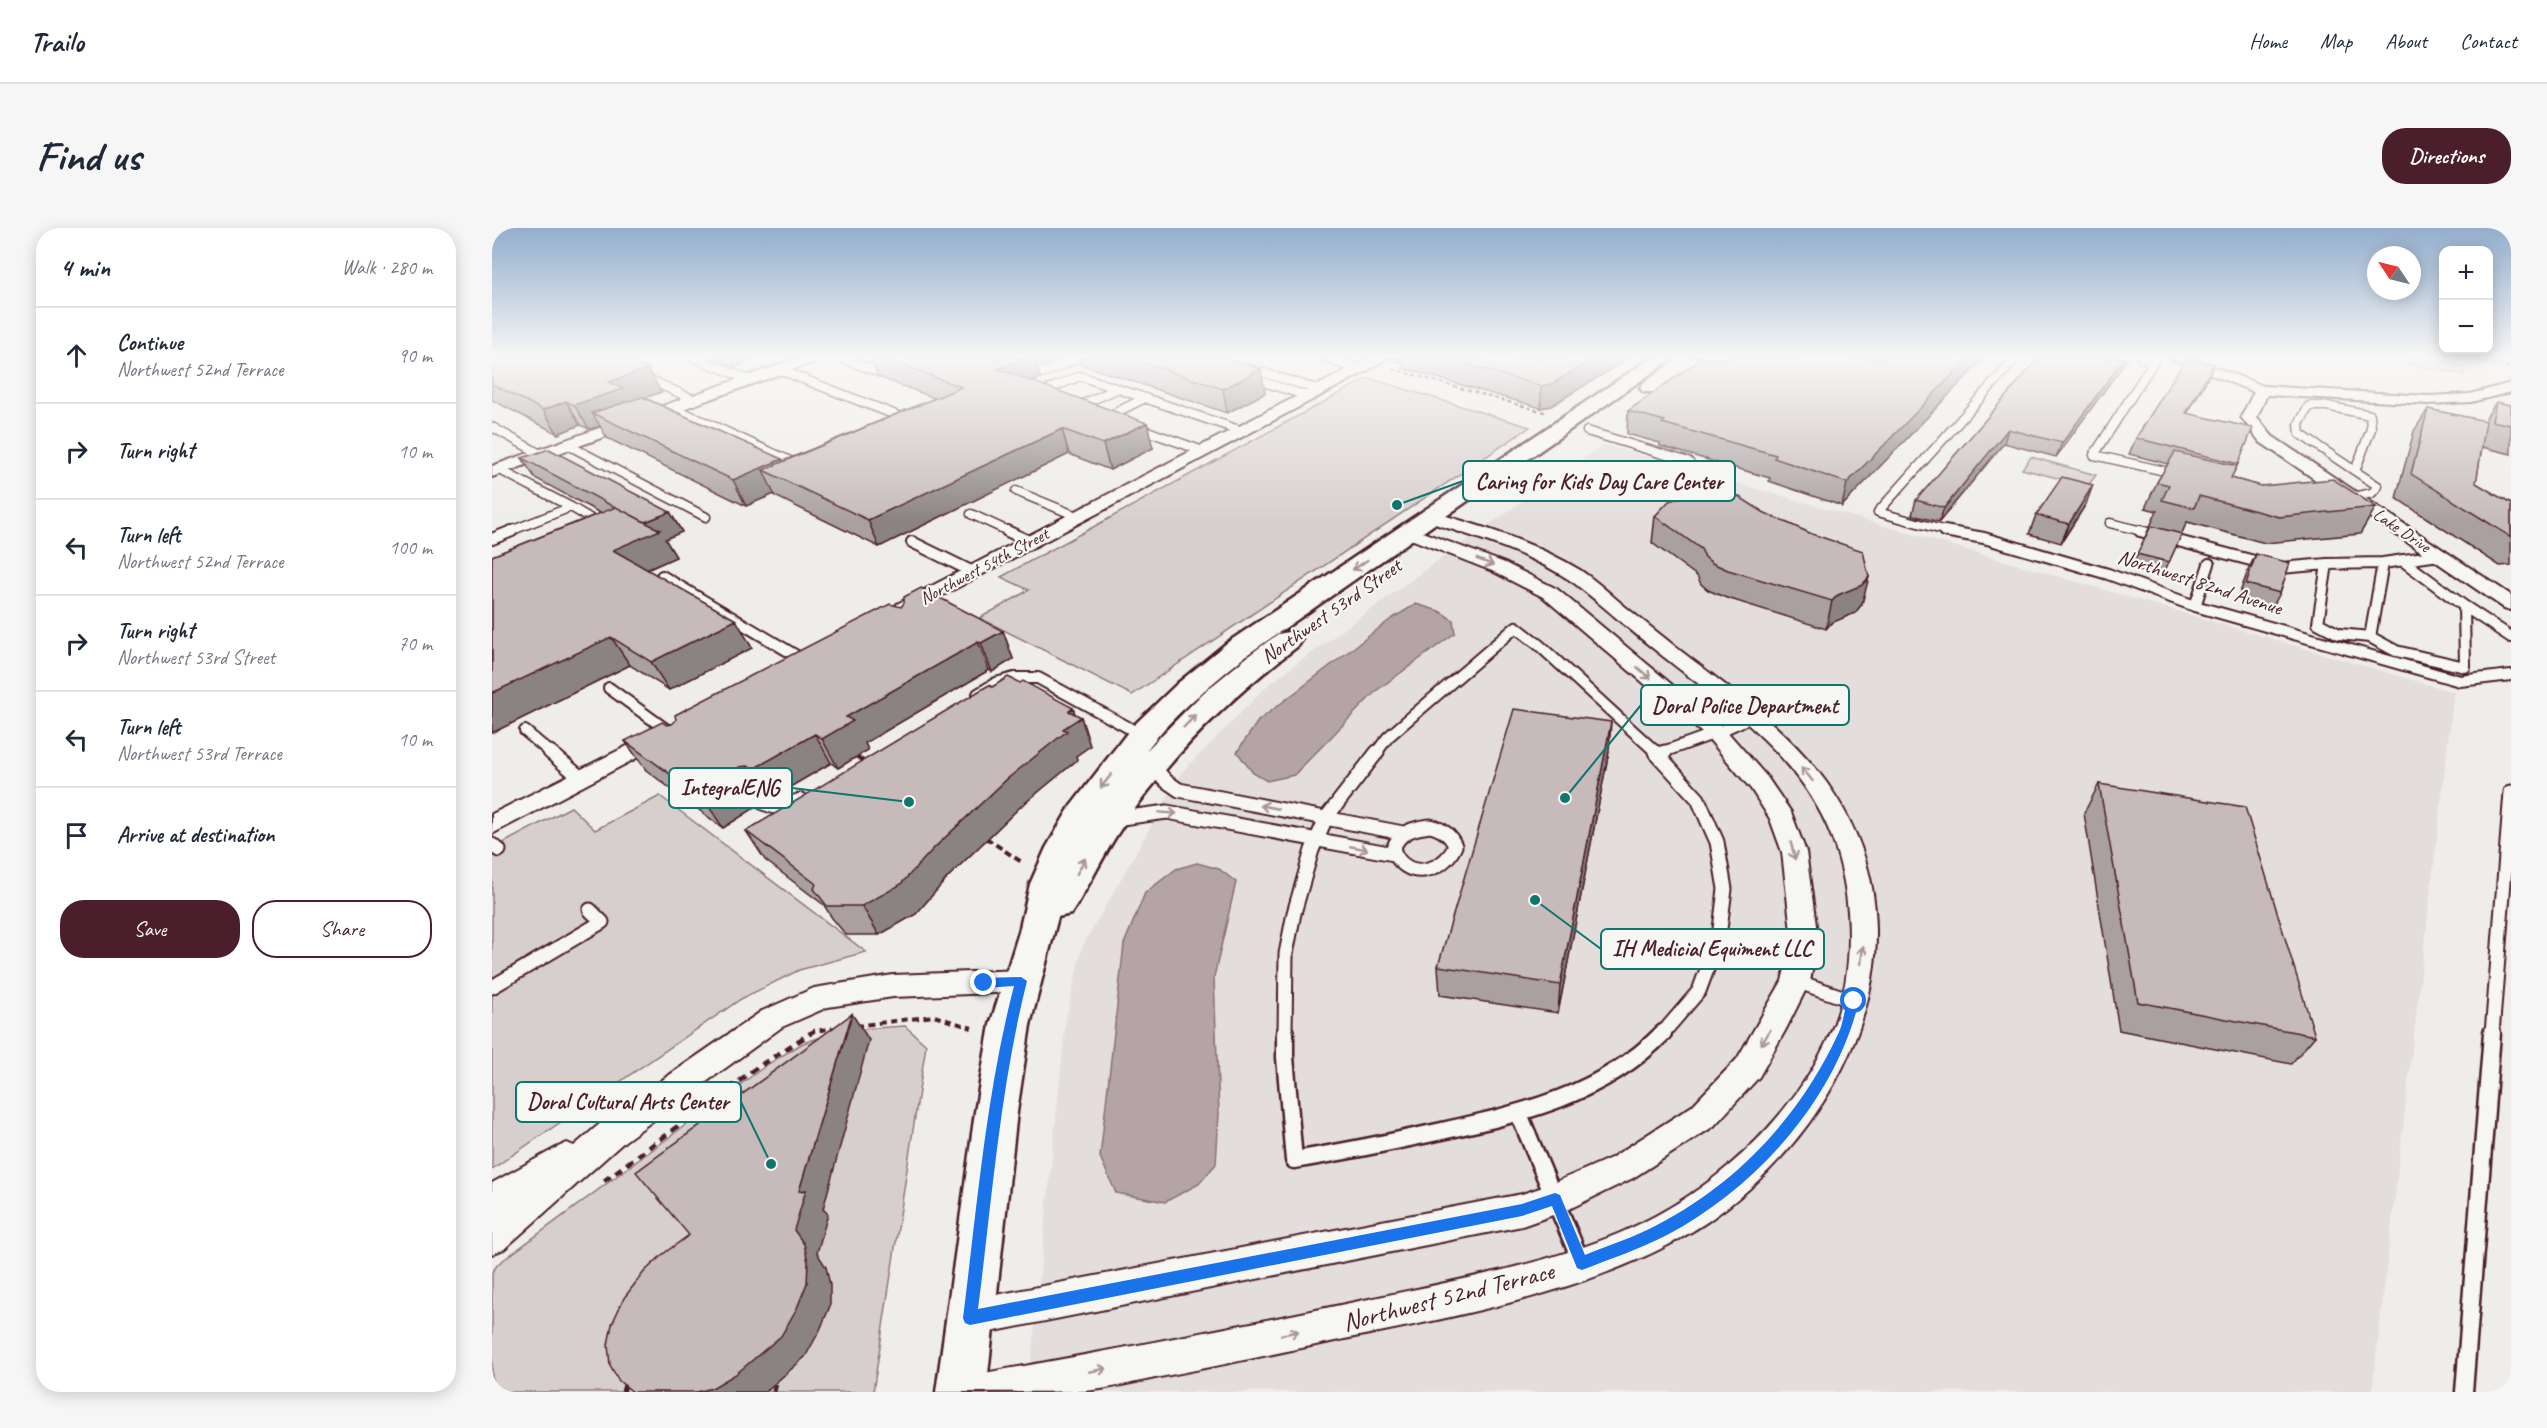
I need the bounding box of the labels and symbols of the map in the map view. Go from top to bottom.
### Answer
north arrow [2367,246,2421,300]
callout: Caring for Kids Day Care Center [1463,461,1735,501]
text: Caring for Kids Day Care Center [1475,468,1725,496]
street label: Lake Drive [2369,503,2436,558]
street label: Northwest 54th Street [916,522,1054,609]
street label: Northwest 82nd Avenue [2115,543,2286,621]
street label: Northwest 53rd Street [1256,552,1408,669]
one-way arrow [1476,557,1494,568]
one-way arrow [1353,559,1369,571]
one-way arrow [1636,666,1651,680]
callout: Doral Police Department [1641,685,1849,725]
text: Doral Police Department [1652,692,1841,720]
one-way arrow [1183,714,1198,729]
one-way arrow [1800,766,1813,782]
callout: IntegralENG [669,768,792,808]
one-way arrow [1100,773,1113,789]
text: IntegralENG [681,774,782,802]
one-way arrow [1259,801,1279,812]
one-way arrow [1157,808,1177,819]
one-way arrow [1788,841,1799,860]
one-way arrow [1349,843,1369,854]
one-way arrow [1076,857,1087,875]
callout: IH Medicial Equiment LLC [1601,929,1824,969]
text: IH Medicial Equiment LLC [1612,935,1815,963]
one-way arrow [1856,946,1867,966]
route end [970,969,996,995]
route start [1840,987,1866,1013]
one-way arrow [1760,1028,1772,1045]
callout: Doral Cultural Arts Center [516,1082,741,1122]
text: Doral Cultural Arts Center [527,1088,731,1116]
street label: Northwest 52nd Terrace [1339,1254,1559,1339]
one-way arrow [1279,1327,1299,1338]
one-way arrow [1088,1364,1107,1375]

